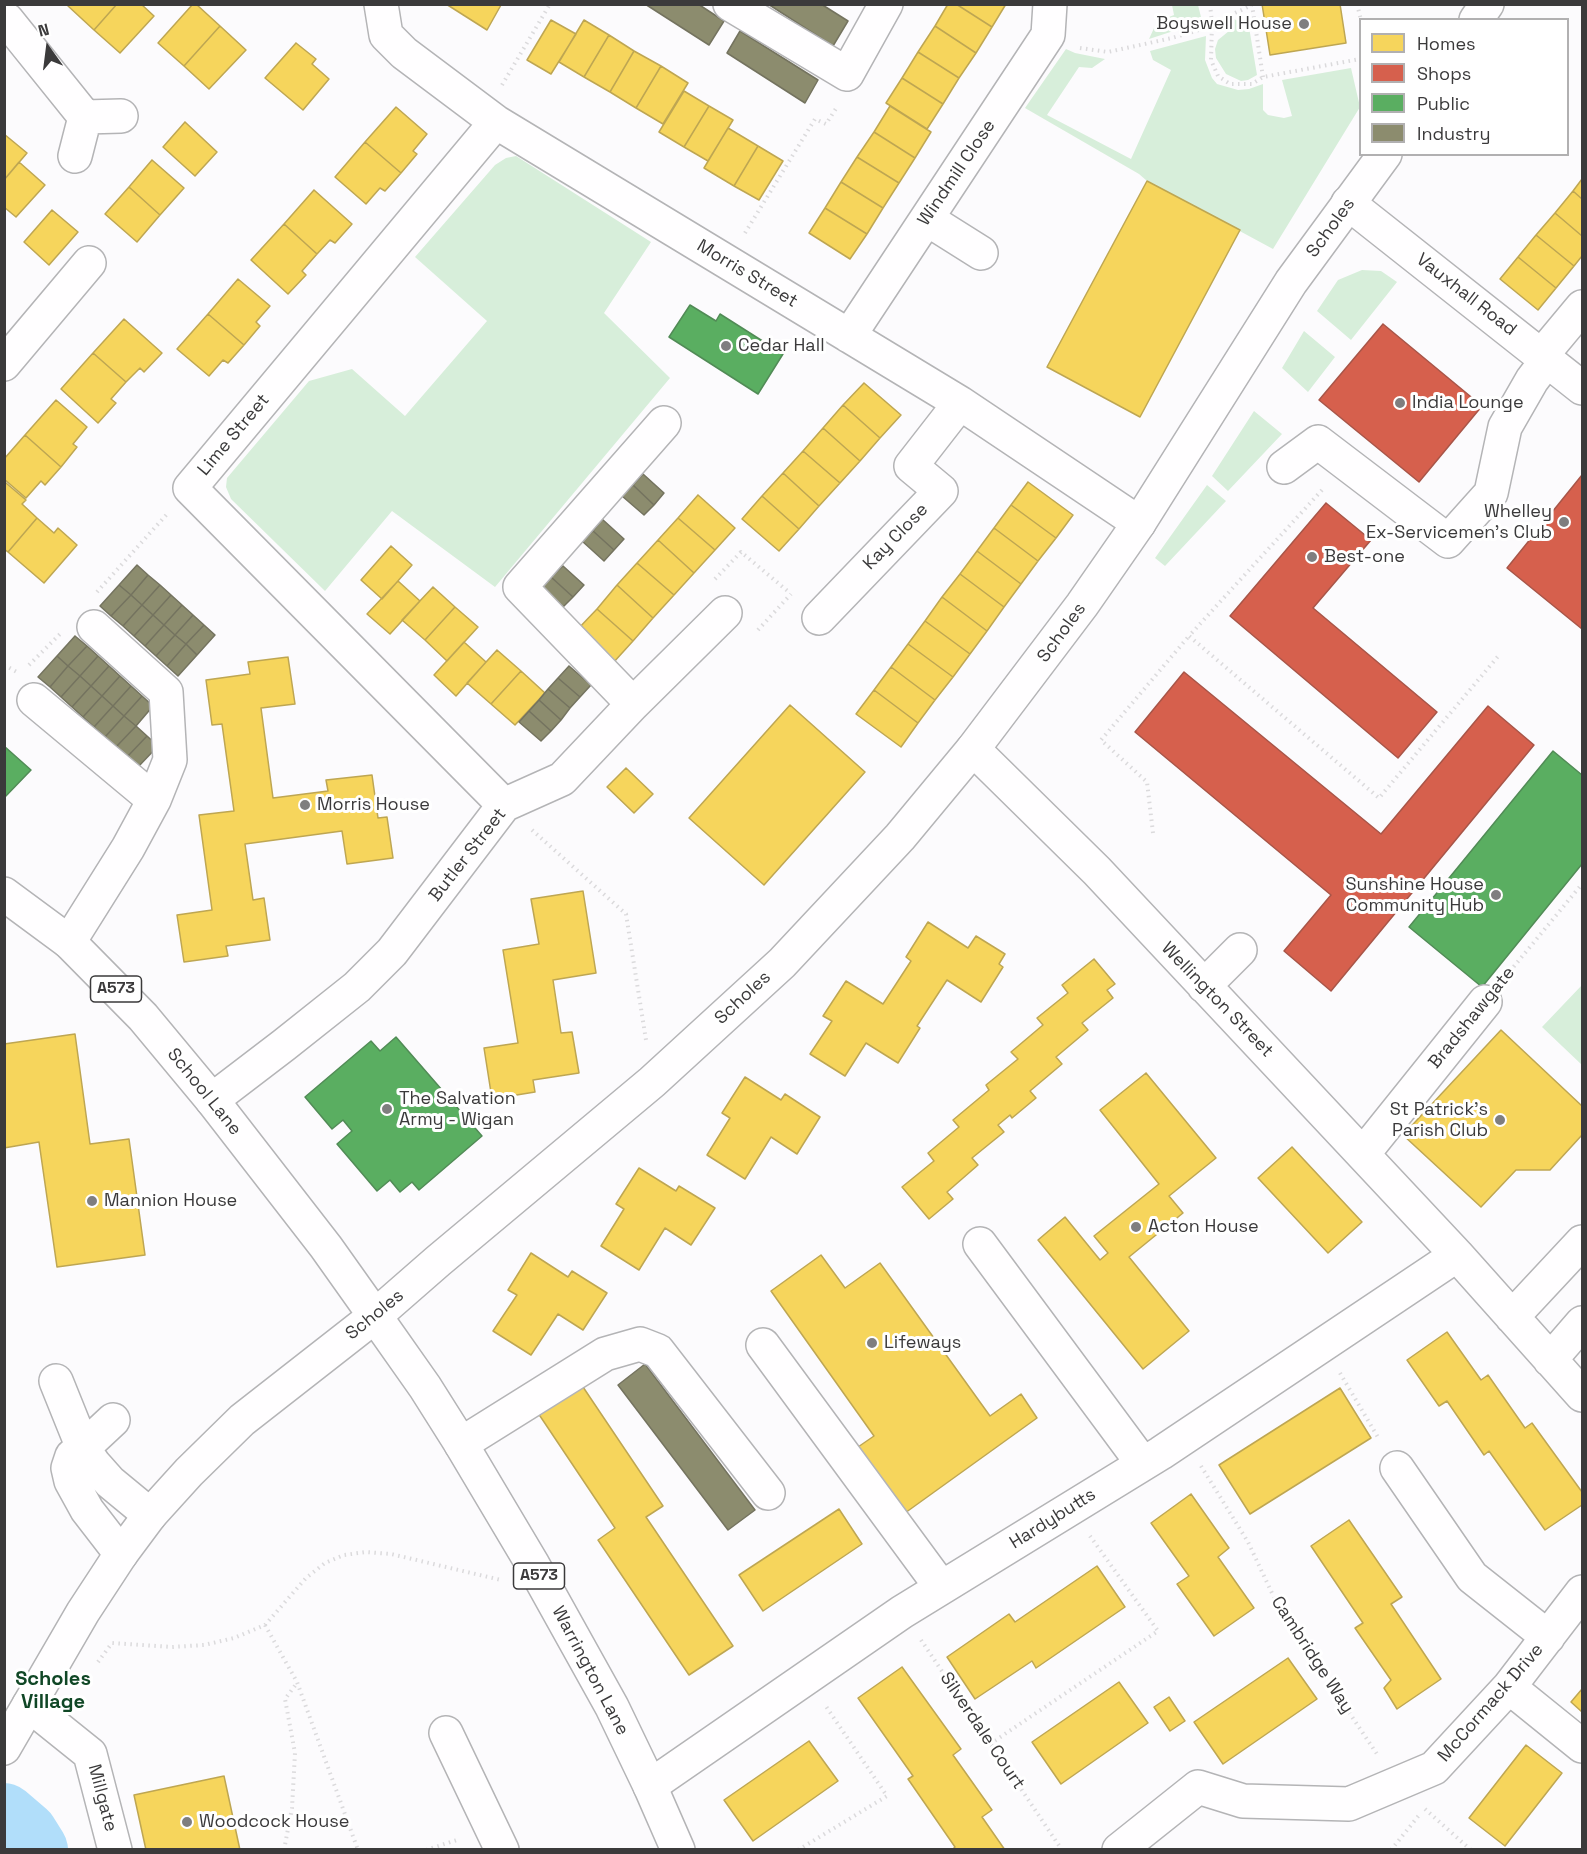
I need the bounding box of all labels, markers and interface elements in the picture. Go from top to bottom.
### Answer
place label: Boyswell House [1156,13,1292,35]
marker: Boyswell House [1297,17,1311,31]
north arrow [18,18,78,78]
legend [1359,18,1569,156]
text: N [36,19,51,42]
text: Homes [1417,32,1476,55]
text: Shops [1417,62,1471,85]
text: Public [1417,92,1470,115]
street label: Windmill Close [914,116,1000,230]
text: Industry [1417,122,1490,145]
street label: Scholes [1302,194,1360,262]
street label: Morris Street [693,235,801,313]
street label: Vauxhall Road [1412,249,1520,341]
place label: Cedar Hall [738,335,825,357]
marker: Cedar Hall [719,339,733,353]
street label: Lime Street [194,390,274,480]
place label: India Lounge [1412,392,1524,414]
marker: India Lounge [1393,396,1407,410]
street label: Kay Close [859,499,933,575]
place label: Whelley Ex-Servicemen's Club [1366,501,1552,544]
marker: Whelley Ex-Servicemen's Club [1557,515,1571,529]
place label: Best-one [1324,546,1405,568]
marker: Best-one [1305,550,1319,564]
street label: Scholes [1033,599,1091,667]
place label: Morris House [317,794,430,816]
marker: Morris House [298,798,312,812]
street label: Butler Street [425,804,511,906]
place label: Sunshine House Community Hub [1346,874,1484,916]
marker: Sunshine House Community Hub [1489,888,1503,902]
street label: Wellington Street [1157,938,1277,1062]
street label: Bradshawgate [1424,963,1520,1073]
street label: Scholes [711,967,775,1029]
road number: A573 [90,976,142,1002]
street label: School Lane [162,1044,246,1140]
place label: The Salvation Army - Wigan [399,1088,516,1130]
place label: St Patrick's Parish Club [1390,1099,1488,1142]
marker: The Salvation Army - Wigan [380,1102,394,1116]
marker: St Patrick's Parish Club [1493,1113,1507,1127]
place label: Mannion House [104,1190,237,1212]
marker: Mannion House [85,1194,99,1208]
place label: Acton House [1148,1216,1259,1238]
marker: Acton House [1129,1220,1143,1234]
street label: Scholes [342,1285,408,1345]
place label: Lifeways [884,1332,961,1354]
marker: Lifeways [865,1336,879,1350]
street label: Hardybutts [1006,1484,1100,1554]
road number: A573 [514,1563,564,1589]
street label: Cambridge Way [1266,1592,1358,1718]
street label: Warrington Lane [547,1603,633,1739]
street label: McCormack Drive [1434,1639,1548,1767]
district label: Scholes Village [15,1668,91,1715]
street label: Silverdale Court [935,1668,1029,1794]
street label: Millgate [83,1762,121,1834]
place label: Woodcock House [199,1811,349,1833]
marker: Woodcock House [180,1815,194,1829]

